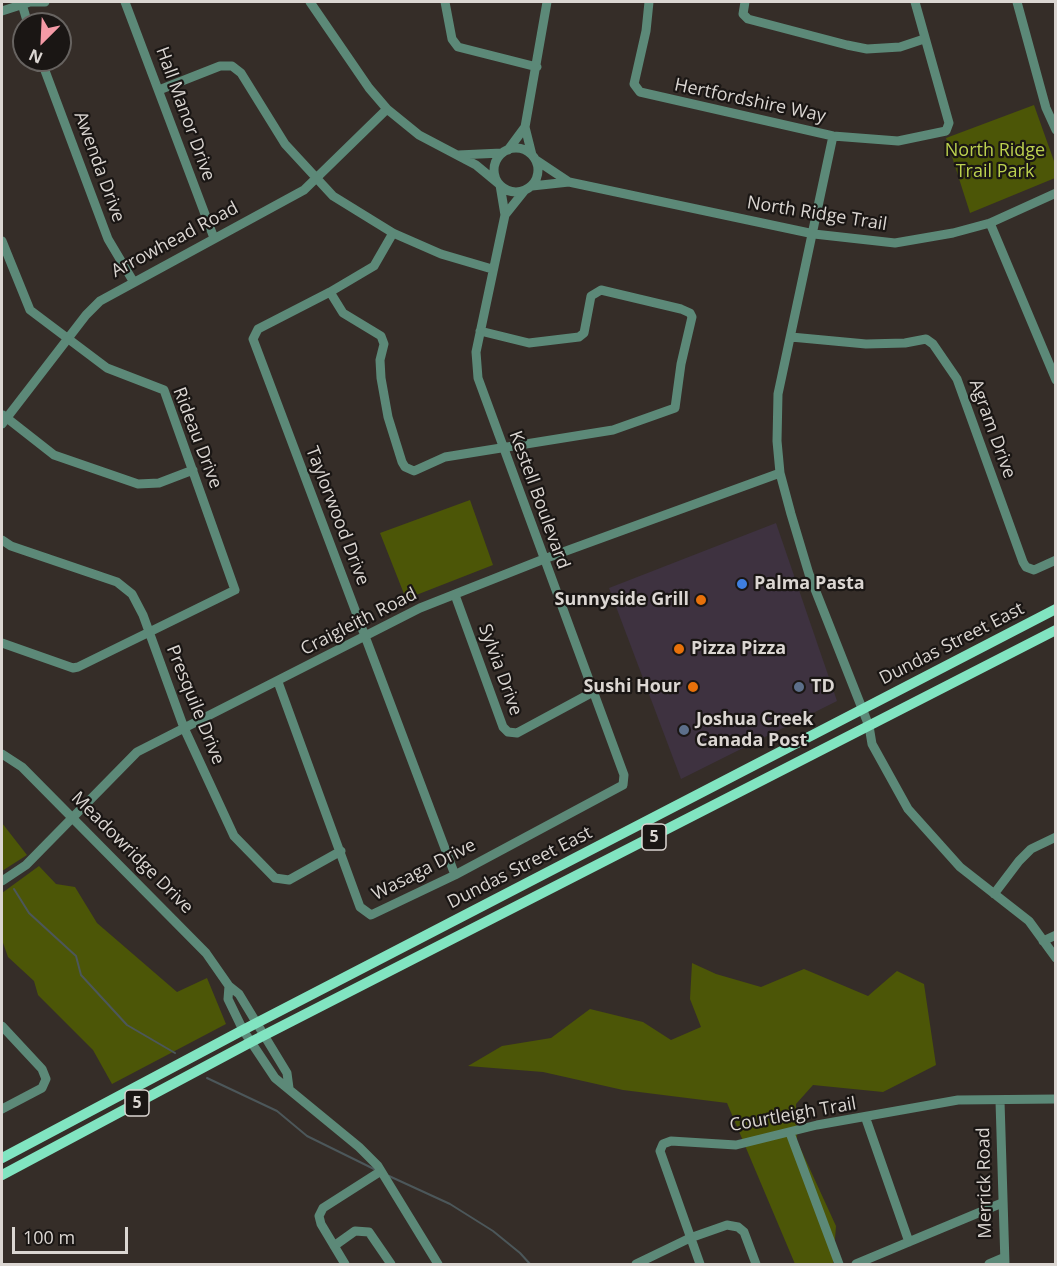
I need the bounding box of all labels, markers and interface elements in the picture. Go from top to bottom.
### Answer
north arrow [12,12,72,72]
text: N [25,44,46,69]
street label: Hall Manor Drive [151,44,219,184]
street label: Hertfordshire Way [672,74,828,128]
street label: Awenda Drive [69,109,129,225]
park label: North Ridge Trail Park [945,140,1045,182]
street label: North Ridge Trail [745,192,889,236]
street label: Arrowhead Road [108,197,242,283]
street label: Agram Drive [964,376,1020,482]
street label: Rideau Drive [168,384,226,492]
street label: Kestell Boulevard [504,428,574,572]
street label: Taylorwood Drive [301,444,373,588]
place label: Palma Pasta [754,573,865,595]
marker: Palma Pasta [735,577,749,591]
street label: Craigleith Road [297,583,421,661]
place label: Sunnyside Grill [555,589,689,611]
marker: Sunnyside Grill [694,593,708,607]
street label: Dundas Street East [876,598,1028,690]
street label: Sylvia Drive [473,621,527,719]
place label: Pizza Pizza [691,638,786,660]
street label: Presquile Drive [161,642,229,768]
marker: Pizza Pizza [672,642,686,656]
place label: Sushi Hour [583,676,681,698]
place label: TD [811,676,835,698]
marker: Sushi Hour [686,680,700,694]
marker: TD [792,680,806,694]
place label: Joshua Creek Canada Post [696,709,813,752]
marker: Joshua Creek Canada Post [677,723,691,737]
street label: Meadowridge Drive [67,788,197,918]
street label: Dundas Street East [444,822,596,914]
road number: 5 [642,824,666,850]
street label: Wasaga Drive [368,835,480,905]
road number: 5 [125,1090,149,1116]
street label: Courtleigh Trail [728,1093,858,1137]
street label: Merrick Road [973,1127,997,1239]
scale bar [15,1215,130,1253]
text: 100 m [23,1225,75,1249]

